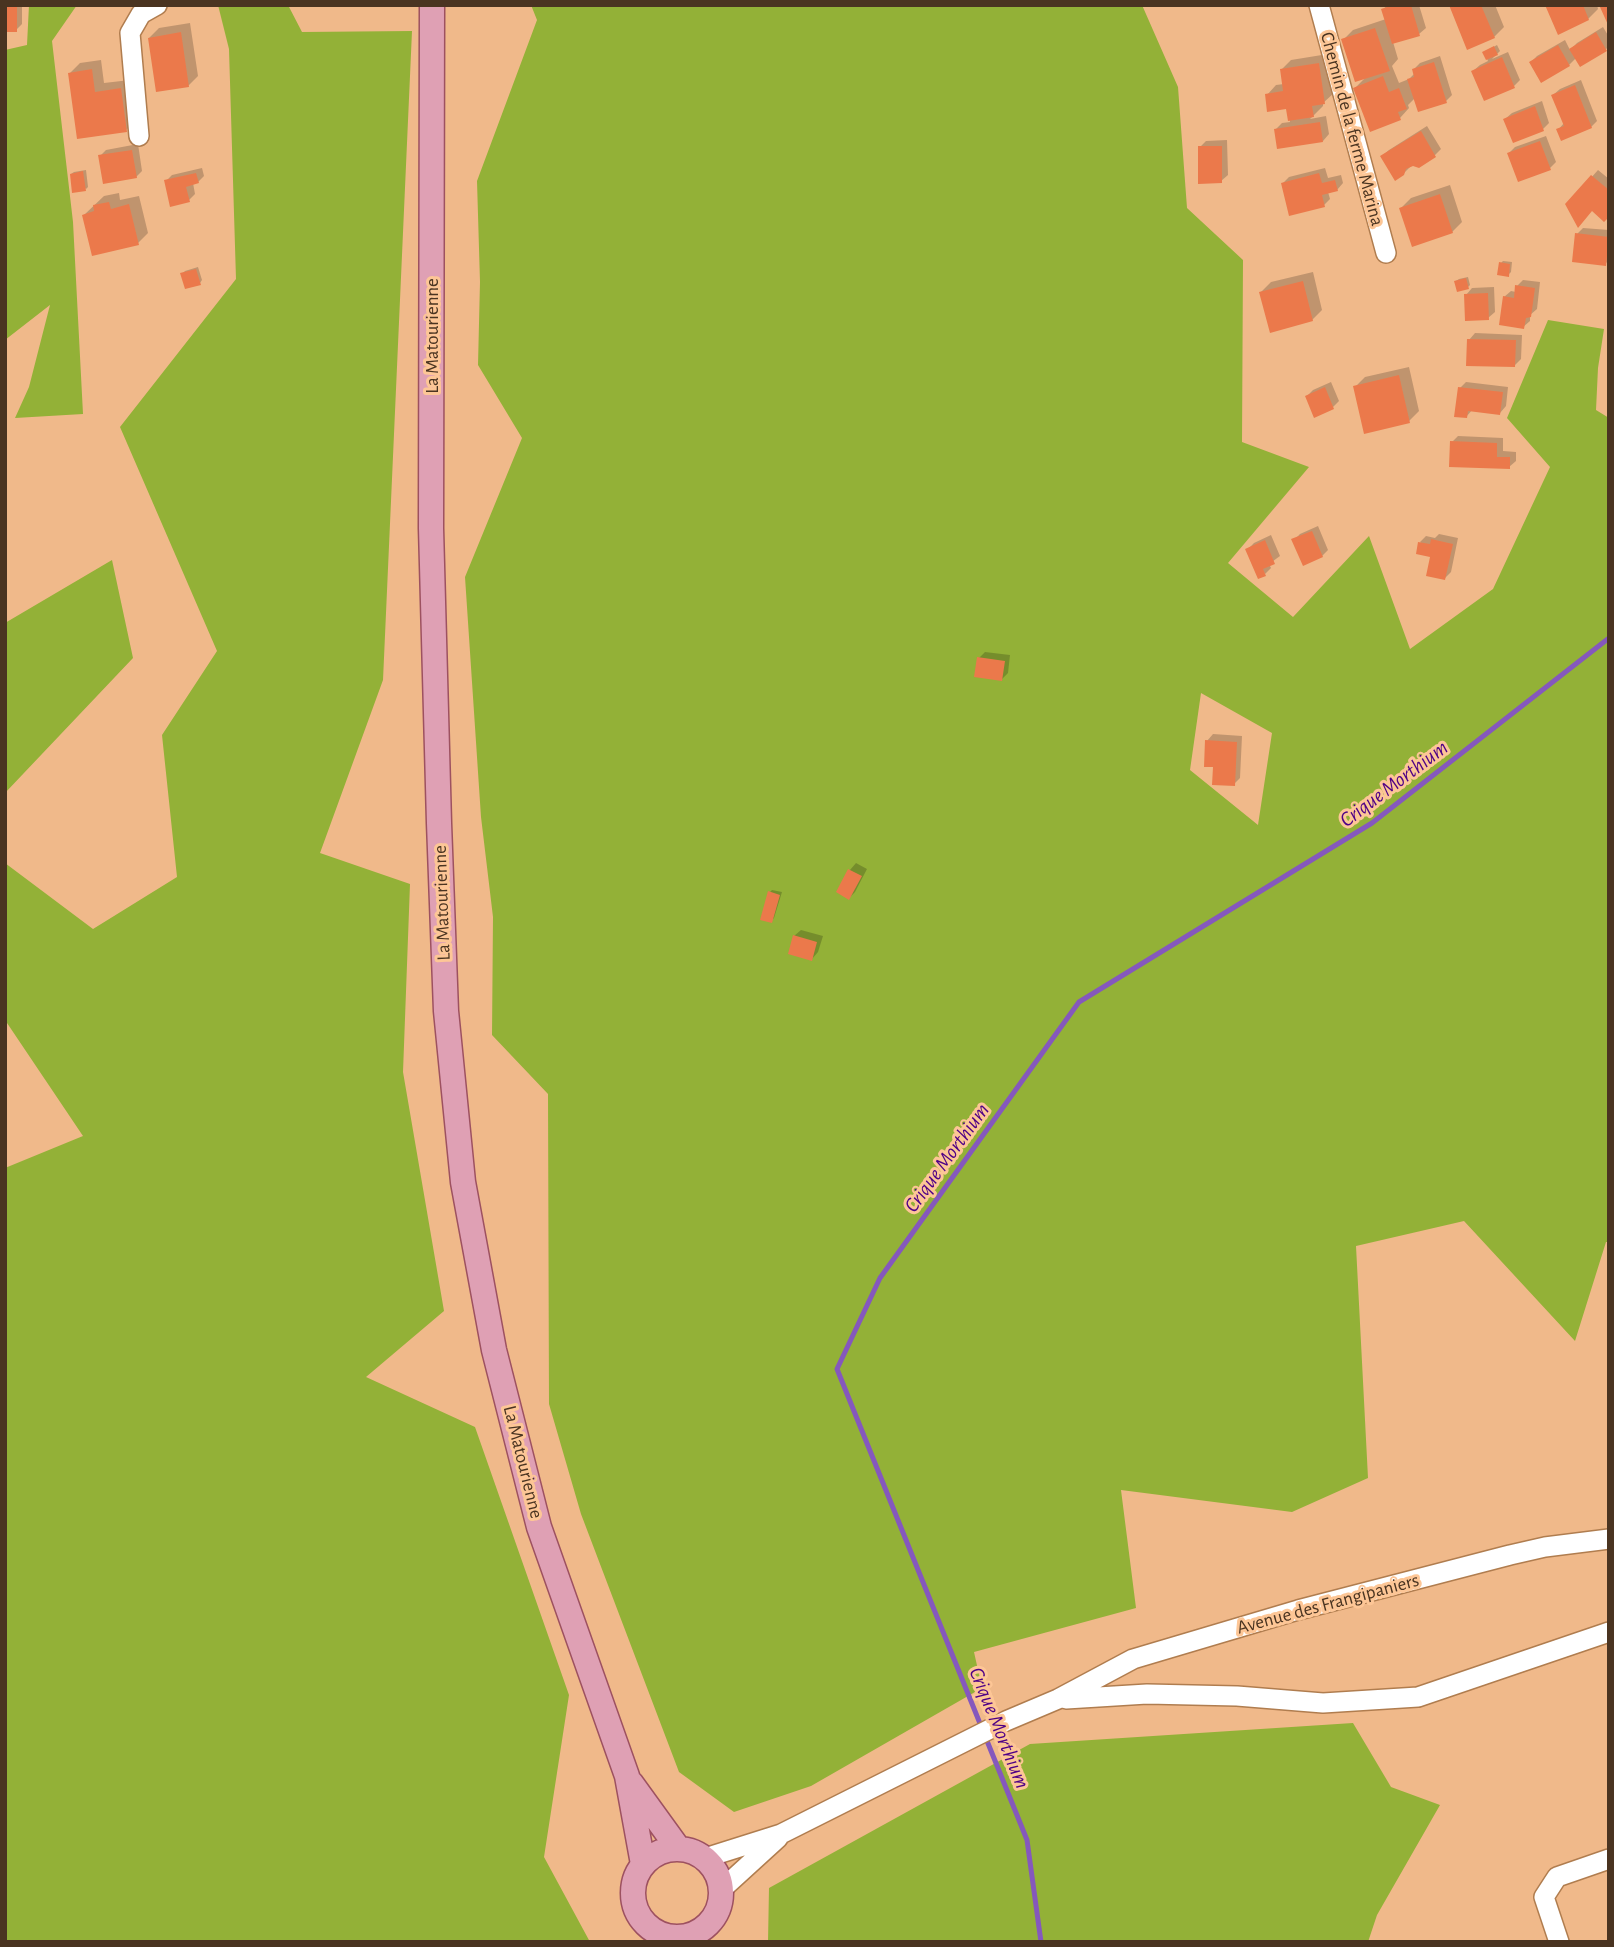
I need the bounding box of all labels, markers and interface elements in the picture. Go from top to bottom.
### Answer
street label: Chemin de la ferme Marina [1315,30,1389,228]
street label: La Matourienne [421,278,443,394]
water label: Crique Morthium [1335,735,1453,833]
street label: La Matourienne [429,845,455,961]
water label: Crique Morthium [899,1099,995,1217]
street label: La Matourienne [498,1403,548,1521]
street label: Avenue des Frangipaniers [1234,1569,1422,1639]
water label: Crique Morthium [963,1664,1035,1792]

